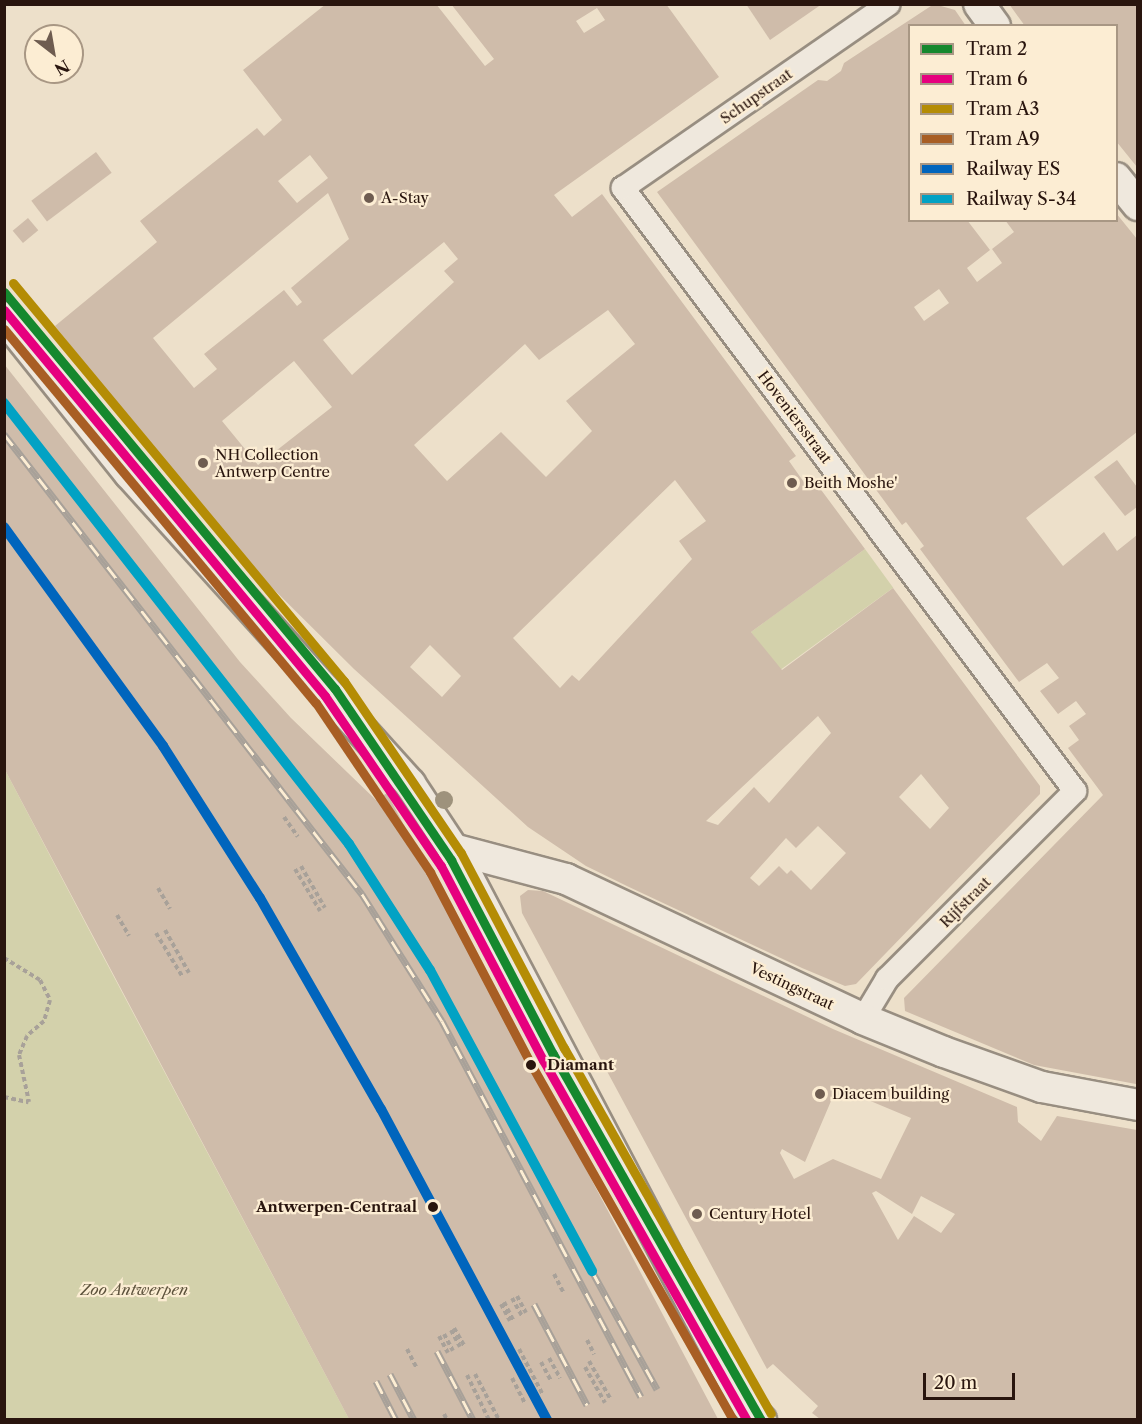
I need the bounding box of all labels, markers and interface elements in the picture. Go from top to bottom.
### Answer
north arrow [24,24,84,84]
legend [908,24,1118,222]
text: Tram 2 [966,38,1027,60]
text: N [51,56,73,80]
street label: Schupstraat [716,65,796,127]
text: Tram 6 [966,68,1027,90]
text: Tram A3 [966,98,1039,120]
text: Tram A9 [966,128,1040,150]
text: Railway ES [966,158,1060,180]
text: Railway S-34 [966,188,1076,210]
place label: A-Stay [381,189,429,207]
marker: A-Stay [362,191,376,205]
street label: Hoveniersstraat [754,367,836,467]
place label: NH Collection Antwerp Centre [215,445,330,480]
marker: NH Collection Antwerp Centre [196,456,210,470]
place label: Beith Moshe' [804,474,898,492]
marker: Beith Moshe' [785,476,799,490]
street label: Rijfstraat [936,873,994,931]
street label: Vestingstraat [747,959,837,1013]
marker: Diamant [520,1054,542,1076]
place label: Diamant [547,1056,614,1074]
place label: Diacem building [832,1085,949,1103]
marker: Diacem building [813,1087,827,1101]
marker: Antwerpen-Centraal [422,1196,444,1218]
place label: Antwerpen-Centraal [256,1198,417,1216]
place label: Century Hotel [709,1205,811,1223]
marker: Century Hotel [690,1207,704,1221]
park label: Zoo Antwerpen [80,1281,188,1299]
scale bar [926,1361,1018,1399]
text: 20 m [934,1372,977,1394]

